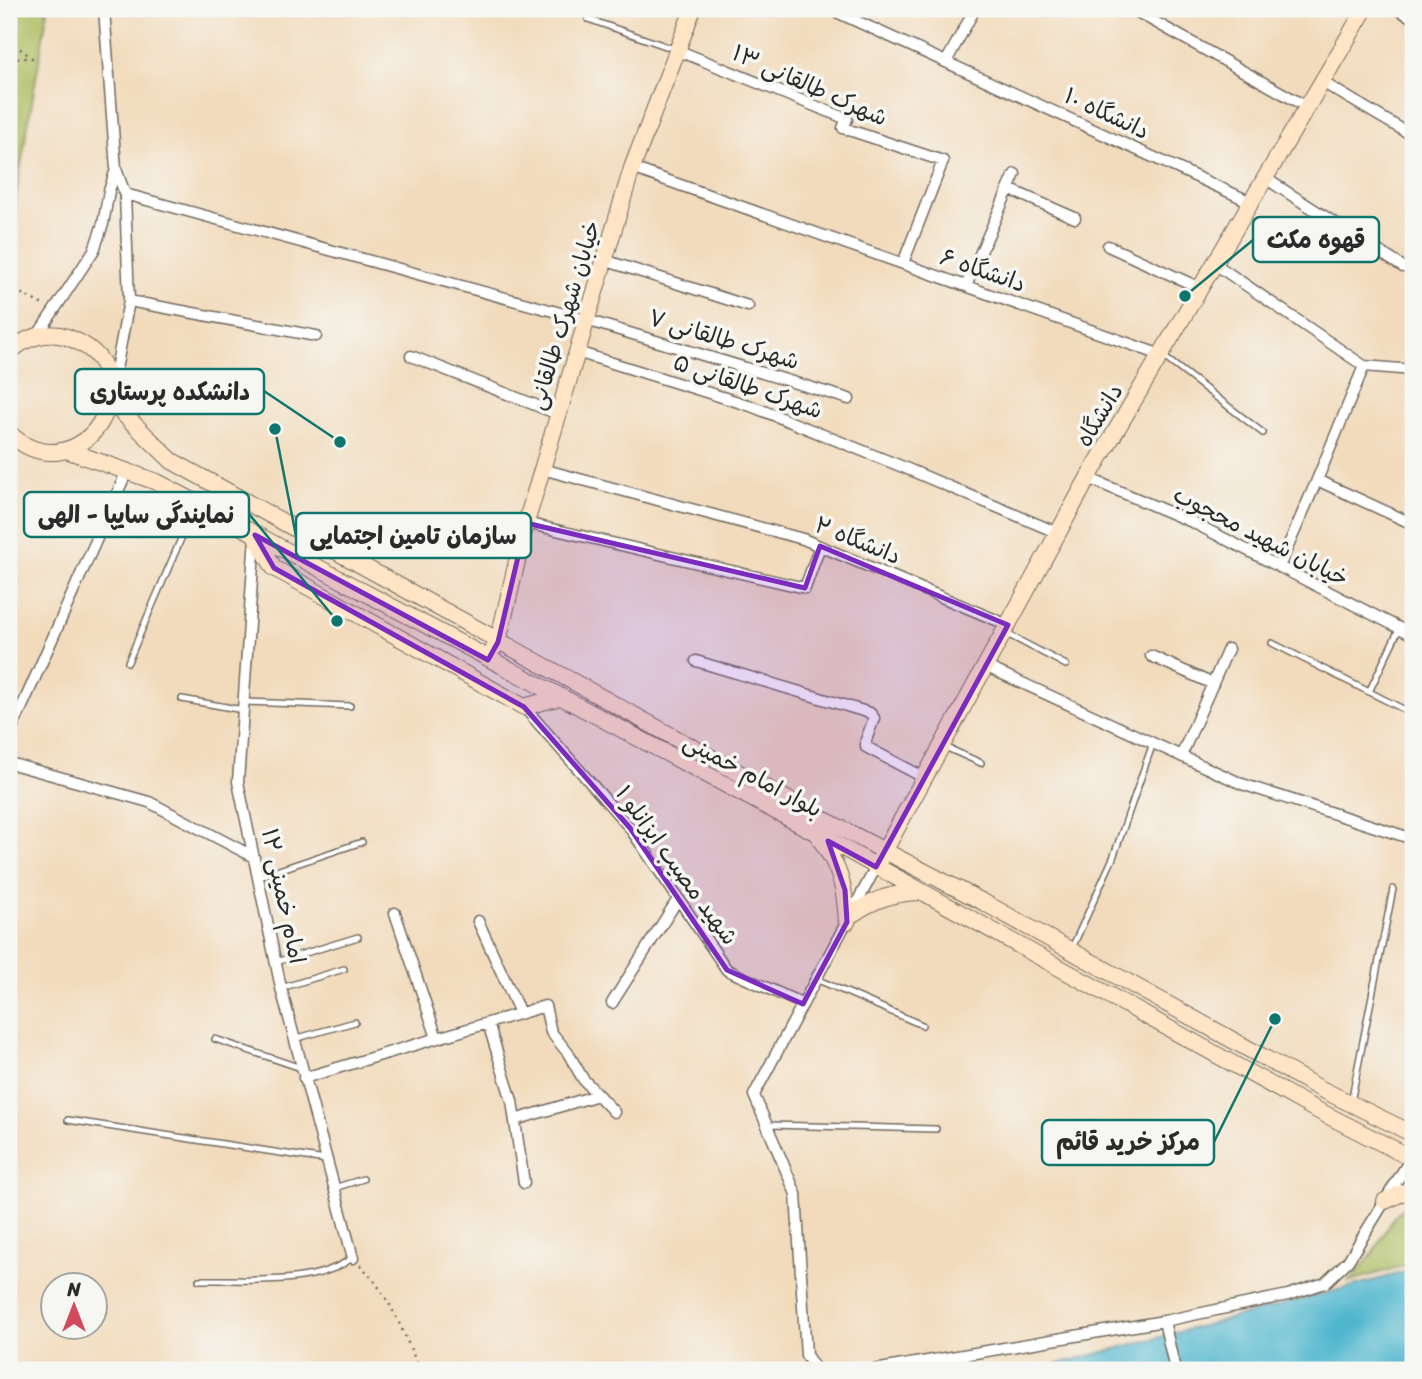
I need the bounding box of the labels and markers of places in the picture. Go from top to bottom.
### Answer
callout: قهوه مکث [1253,217,1379,262]
callout: دانشکده پرستاری [75,369,264,414]
callout: نمایندگی سایپا - الهی [24,492,249,537]
callout: سازمان تامین اجتمایی [296,513,531,558]
callout: مرکز خرید قائم [1042,1120,1214,1165]

